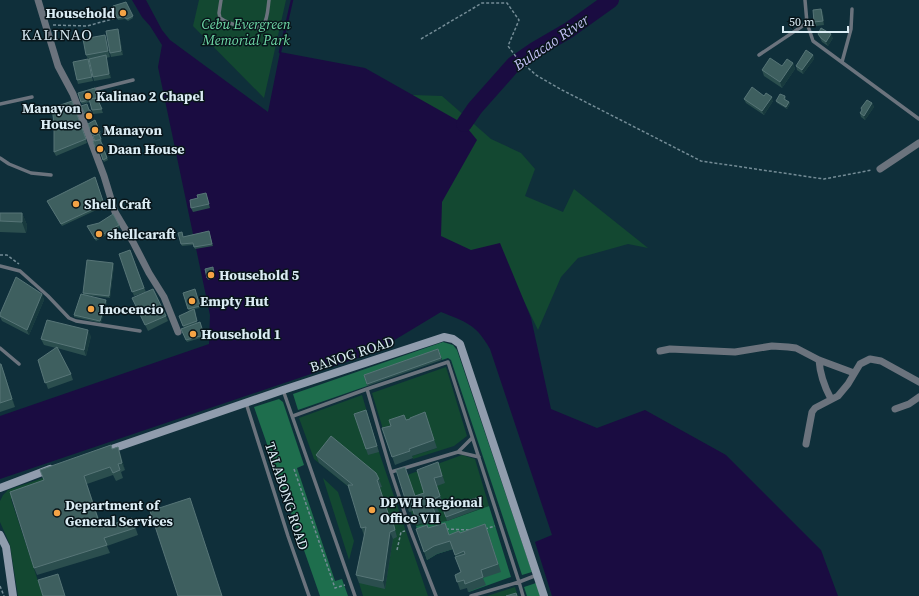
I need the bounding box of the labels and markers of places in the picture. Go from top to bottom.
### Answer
place label: Household [45,3,116,23]
marker: Household [118,8,128,18]
place label: Kalinao 2 Chapel [96,86,205,106]
marker: Kalinao 2 Chapel [83,91,93,101]
place label: Manayon House [22,98,81,134]
marker: Manayon House [84,111,94,121]
place label: Manayon [103,120,162,140]
marker: Manayon [90,125,100,135]
place label: Daan House [108,139,185,159]
marker: Daan House [95,144,105,154]
place label: Shell Craft [84,194,152,214]
marker: Shell Craft [71,199,81,209]
place label: shellcaraft [107,224,176,244]
marker: shellcaraft [94,229,104,239]
place label: Household 5 [219,265,300,285]
marker: Household 5 [206,270,216,280]
place label: Empty Hut [200,291,270,311]
marker: Empty Hut [187,296,197,306]
place label: Inocencio [99,299,164,319]
marker: Inocencio [86,304,96,314]
place label: Household 1 [201,324,281,344]
marker: Household 1 [188,329,198,339]
place label: DPWH Regional Office VII [380,492,483,528]
place label: Department of General Services [65,495,174,531]
marker: DPWH Regional Office VII [367,505,377,515]
marker: Department of General Services [52,508,62,518]

